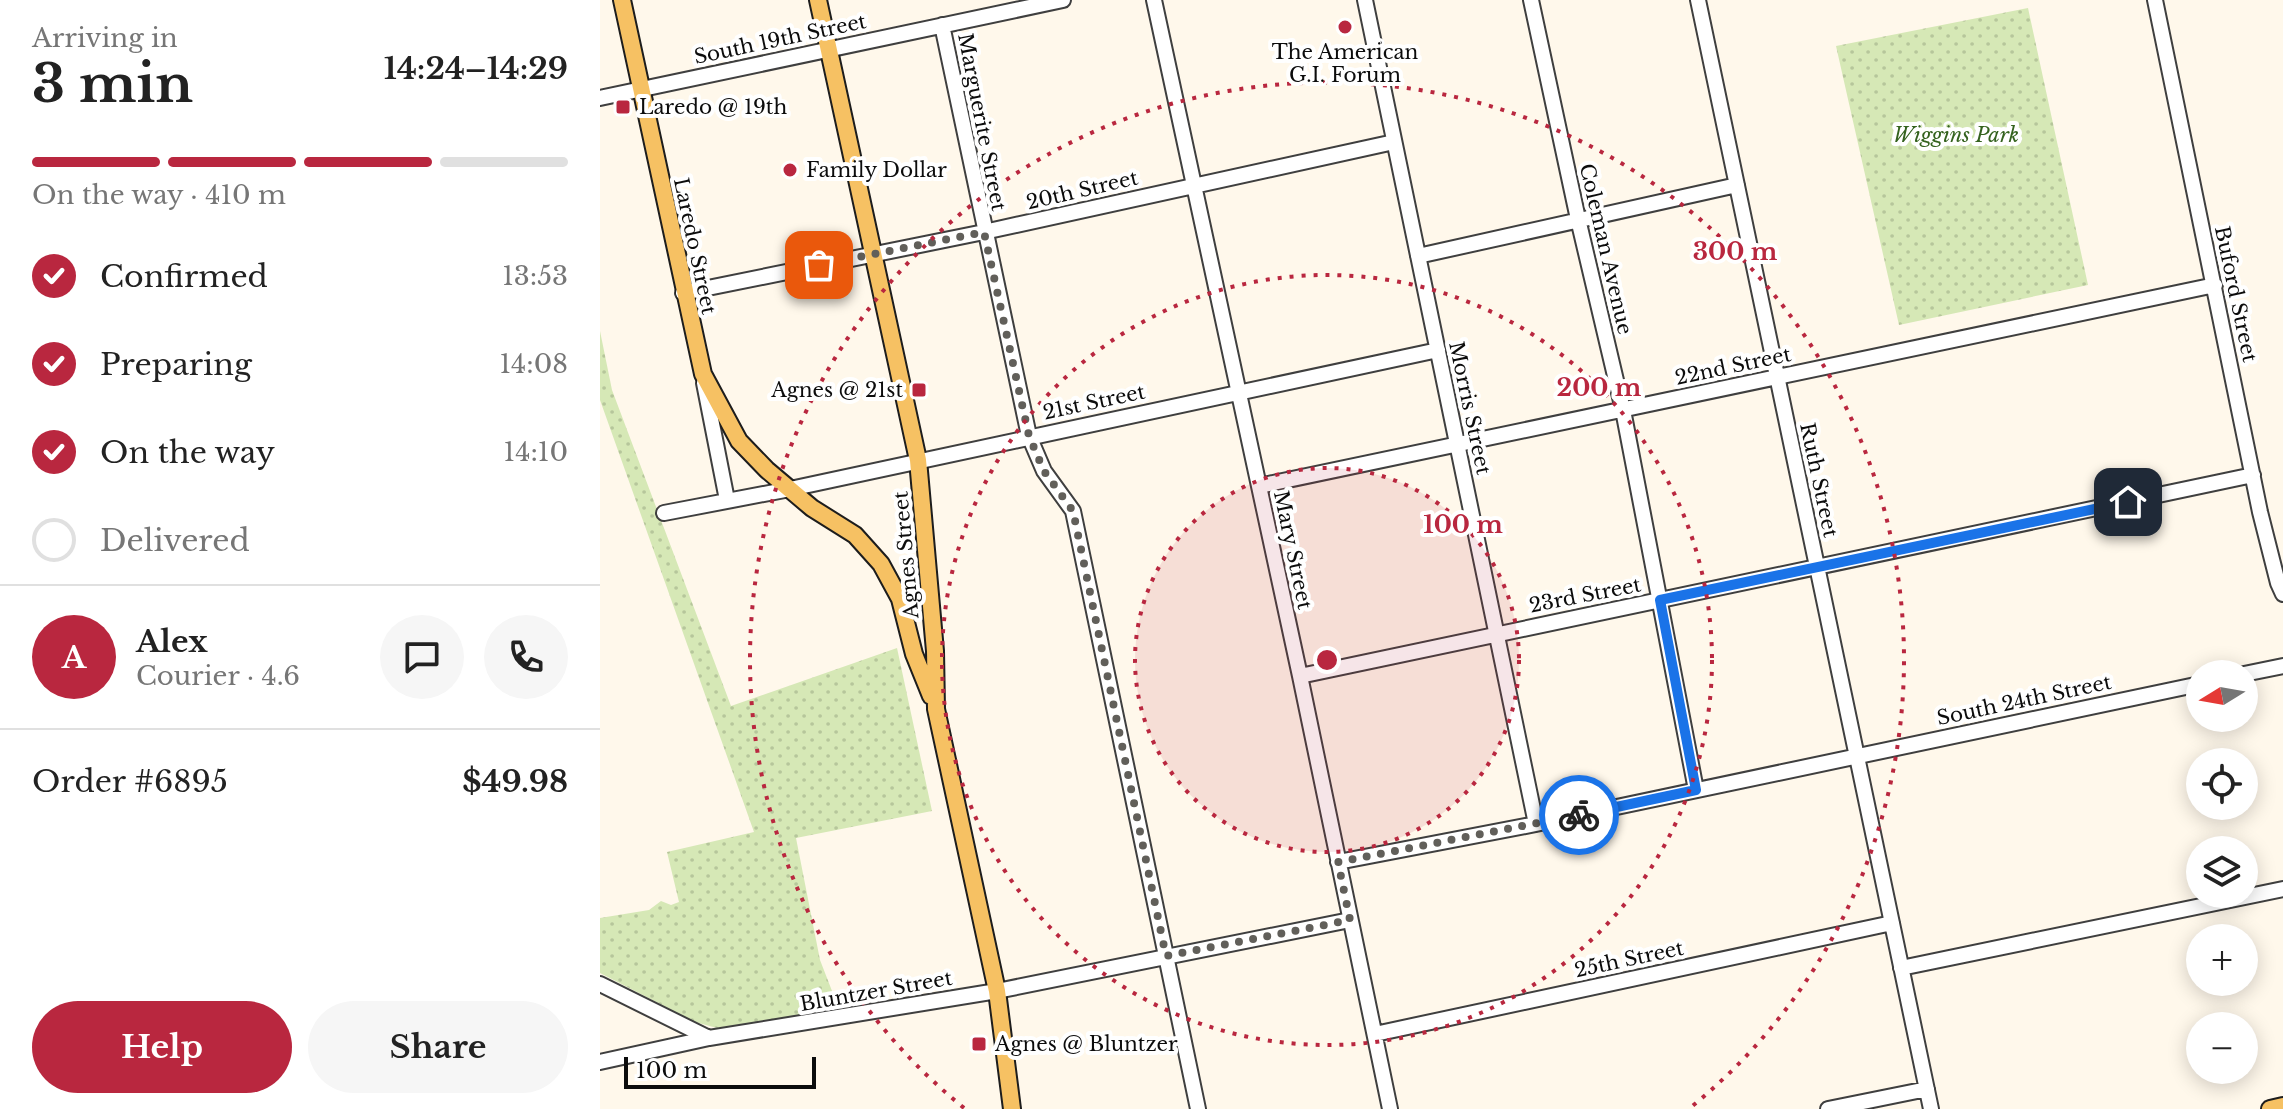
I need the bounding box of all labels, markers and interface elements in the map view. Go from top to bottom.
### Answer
street label: South 19th Street [692,9,869,69]
marker: The American G.I. Forum [1336,18,1354,36]
text: Arriving in [32,22,178,54]
street label: Marguerite Street [953,31,1011,213]
place label: The American G.I. Forum [1272,40,1418,87]
text: 14:24–14:29 [384,50,568,87]
text: 3 min [32,52,193,116]
place label: Laredo @ 19th [639,95,787,119]
marker: Laredo @ 19th [614,98,632,116]
park label: Wiggins Park [1893,123,2019,147]
place label: Family Dollar [806,158,947,182]
marker: Family Dollar [781,161,799,179]
street label: Coleman Avenue [1575,161,1637,337]
street label: 20th Street [1024,165,1141,214]
street label: Laredo Street [669,176,721,317]
text: On the way · 410 m [32,179,286,211]
street label: Buford Street [2210,224,2262,365]
pin [785,231,853,299]
text: 300 m [1693,237,1778,266]
icon: bag [797,243,841,287]
icon: check [32,254,76,298]
text: Confirmed [100,258,268,295]
text: 13:53 [502,260,568,292]
street label: Morris Street [1444,339,1496,477]
icon: check [32,342,76,386]
street label: 22nd Street [1673,342,1794,390]
text: Preparing [100,346,252,383]
text: 14:08 [499,348,568,380]
text: 200 m [1557,373,1642,402]
place label: Agnes @ 21st [770,378,903,402]
street label: 21st Street [1041,379,1148,425]
marker: Agnes @ 21st [910,381,928,399]
street label: Ruth Street [1795,421,1843,540]
icon: check [32,430,76,474]
text: On the way [100,434,275,471]
text: 14:10 [504,436,568,468]
pin [2094,468,2162,536]
icon: home [2106,480,2150,524]
street label: Mary Street [1269,489,1317,612]
street label: Agnes Street [888,490,924,621]
text: 100 m [1423,510,1503,539]
text: Delivered [100,522,250,559]
street label: 23rd Street [1527,572,1643,618]
button: chat [380,615,464,699]
button: phone [484,615,568,699]
text: Alex [136,623,208,660]
text: A [62,639,86,676]
centre of rings [1313,646,1341,674]
text: Courier · 4.6 [136,660,300,692]
north arrow [2186,660,2258,732]
map controls [2186,660,2258,1084]
street label: South 24th Street [1935,670,2114,730]
button: locate [2186,748,2258,820]
text: Order #6895 [32,763,228,800]
text: $49.98 [462,763,568,800]
courier [1539,775,1619,855]
icon: bike [1557,793,1601,837]
button: layers [2186,836,2258,908]
button: + [2186,924,2258,996]
street label: 25th Street [1572,936,1686,982]
street label: Bluntzer Street [798,966,954,1016]
button: Help [32,1001,292,1093]
button: Share [308,1001,568,1093]
button: − [2186,1012,2258,1084]
place label: Agnes @ Bluntzer [994,1032,1178,1056]
marker: Agnes @ Bluntzer [970,1035,988,1053]
scale bar [624,1053,816,1089]
text: 100 m [636,1057,707,1084]

